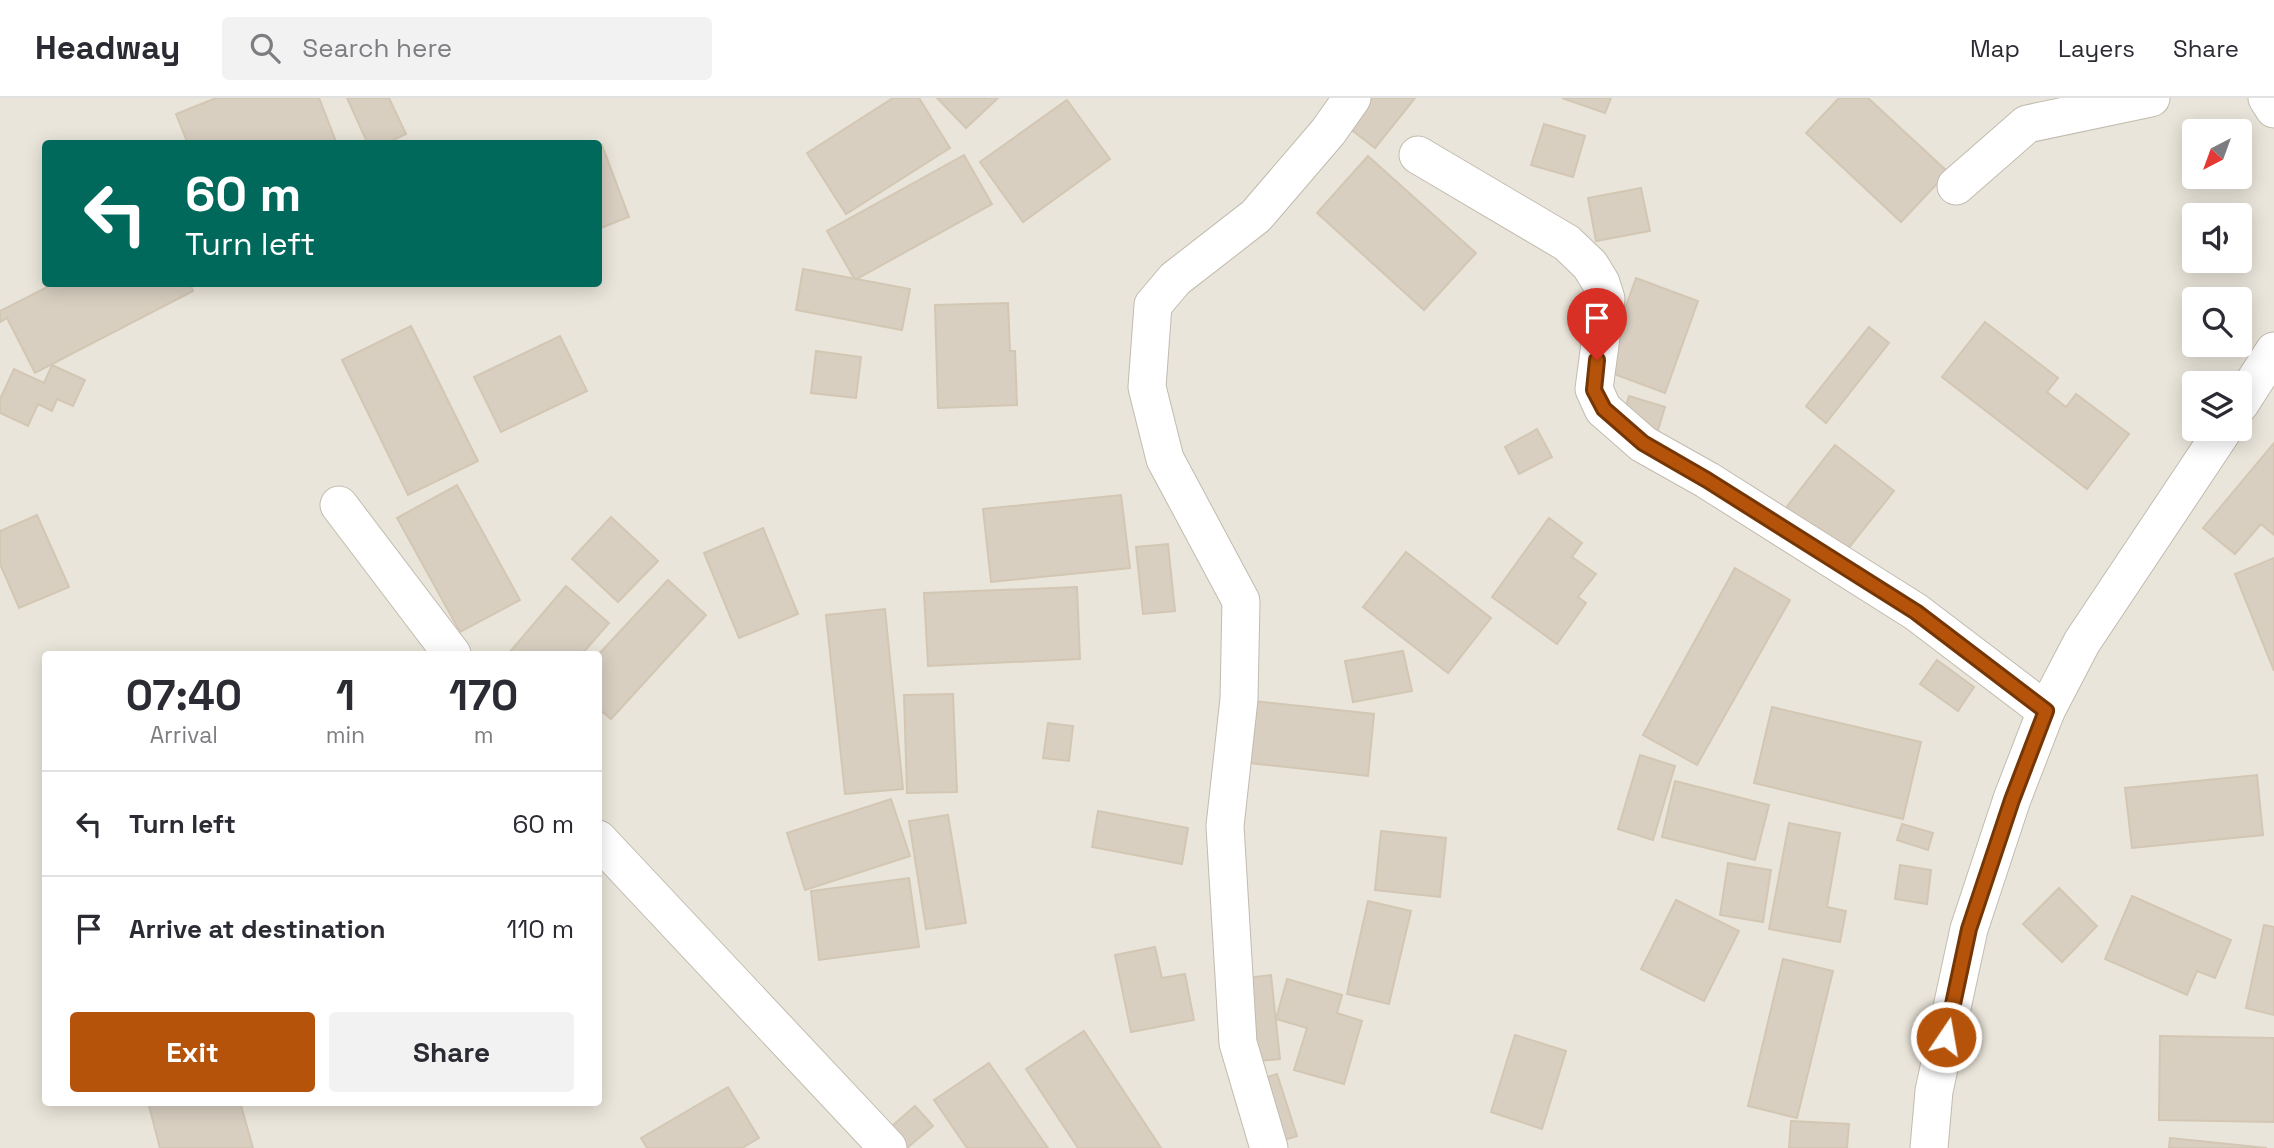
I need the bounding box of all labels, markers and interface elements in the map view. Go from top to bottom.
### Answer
search box [222,17,712,80]
text: Headway [35,27,180,69]
icon: search [246,29,284,67]
text: Search here [302,31,452,65]
text: Map [1970,33,2020,64]
text: Layers [2058,33,2135,64]
text: Share [2173,33,2239,64]
north arrow [2182,119,2252,189]
map controls [2182,119,2252,441]
text: 60 m [185,163,301,225]
icon: left [70,168,161,259]
button: sound [2182,203,2252,273]
text: Turn left [185,224,315,264]
button: search [2182,287,2252,357]
pin [1567,288,1627,360]
icon: arrive [1578,299,1616,337]
button: layers [2182,371,2252,441]
text: 07:40 [126,669,242,722]
text: 1 [336,669,355,722]
text: 170 [449,669,518,722]
text: Arrival [150,720,218,750]
text: min [326,720,365,750]
text: m [474,720,493,750]
icon: left [70,805,108,843]
text: Turn left [129,807,236,841]
text: 60 m [512,807,574,841]
icon: arrive [70,910,108,948]
text: Arrive at destination [129,912,386,946]
text: 110 m [507,912,574,946]
position arrow [1909,1000,1983,1074]
button: Exit [70,1012,315,1092]
button: Share [329,1012,574,1092]

